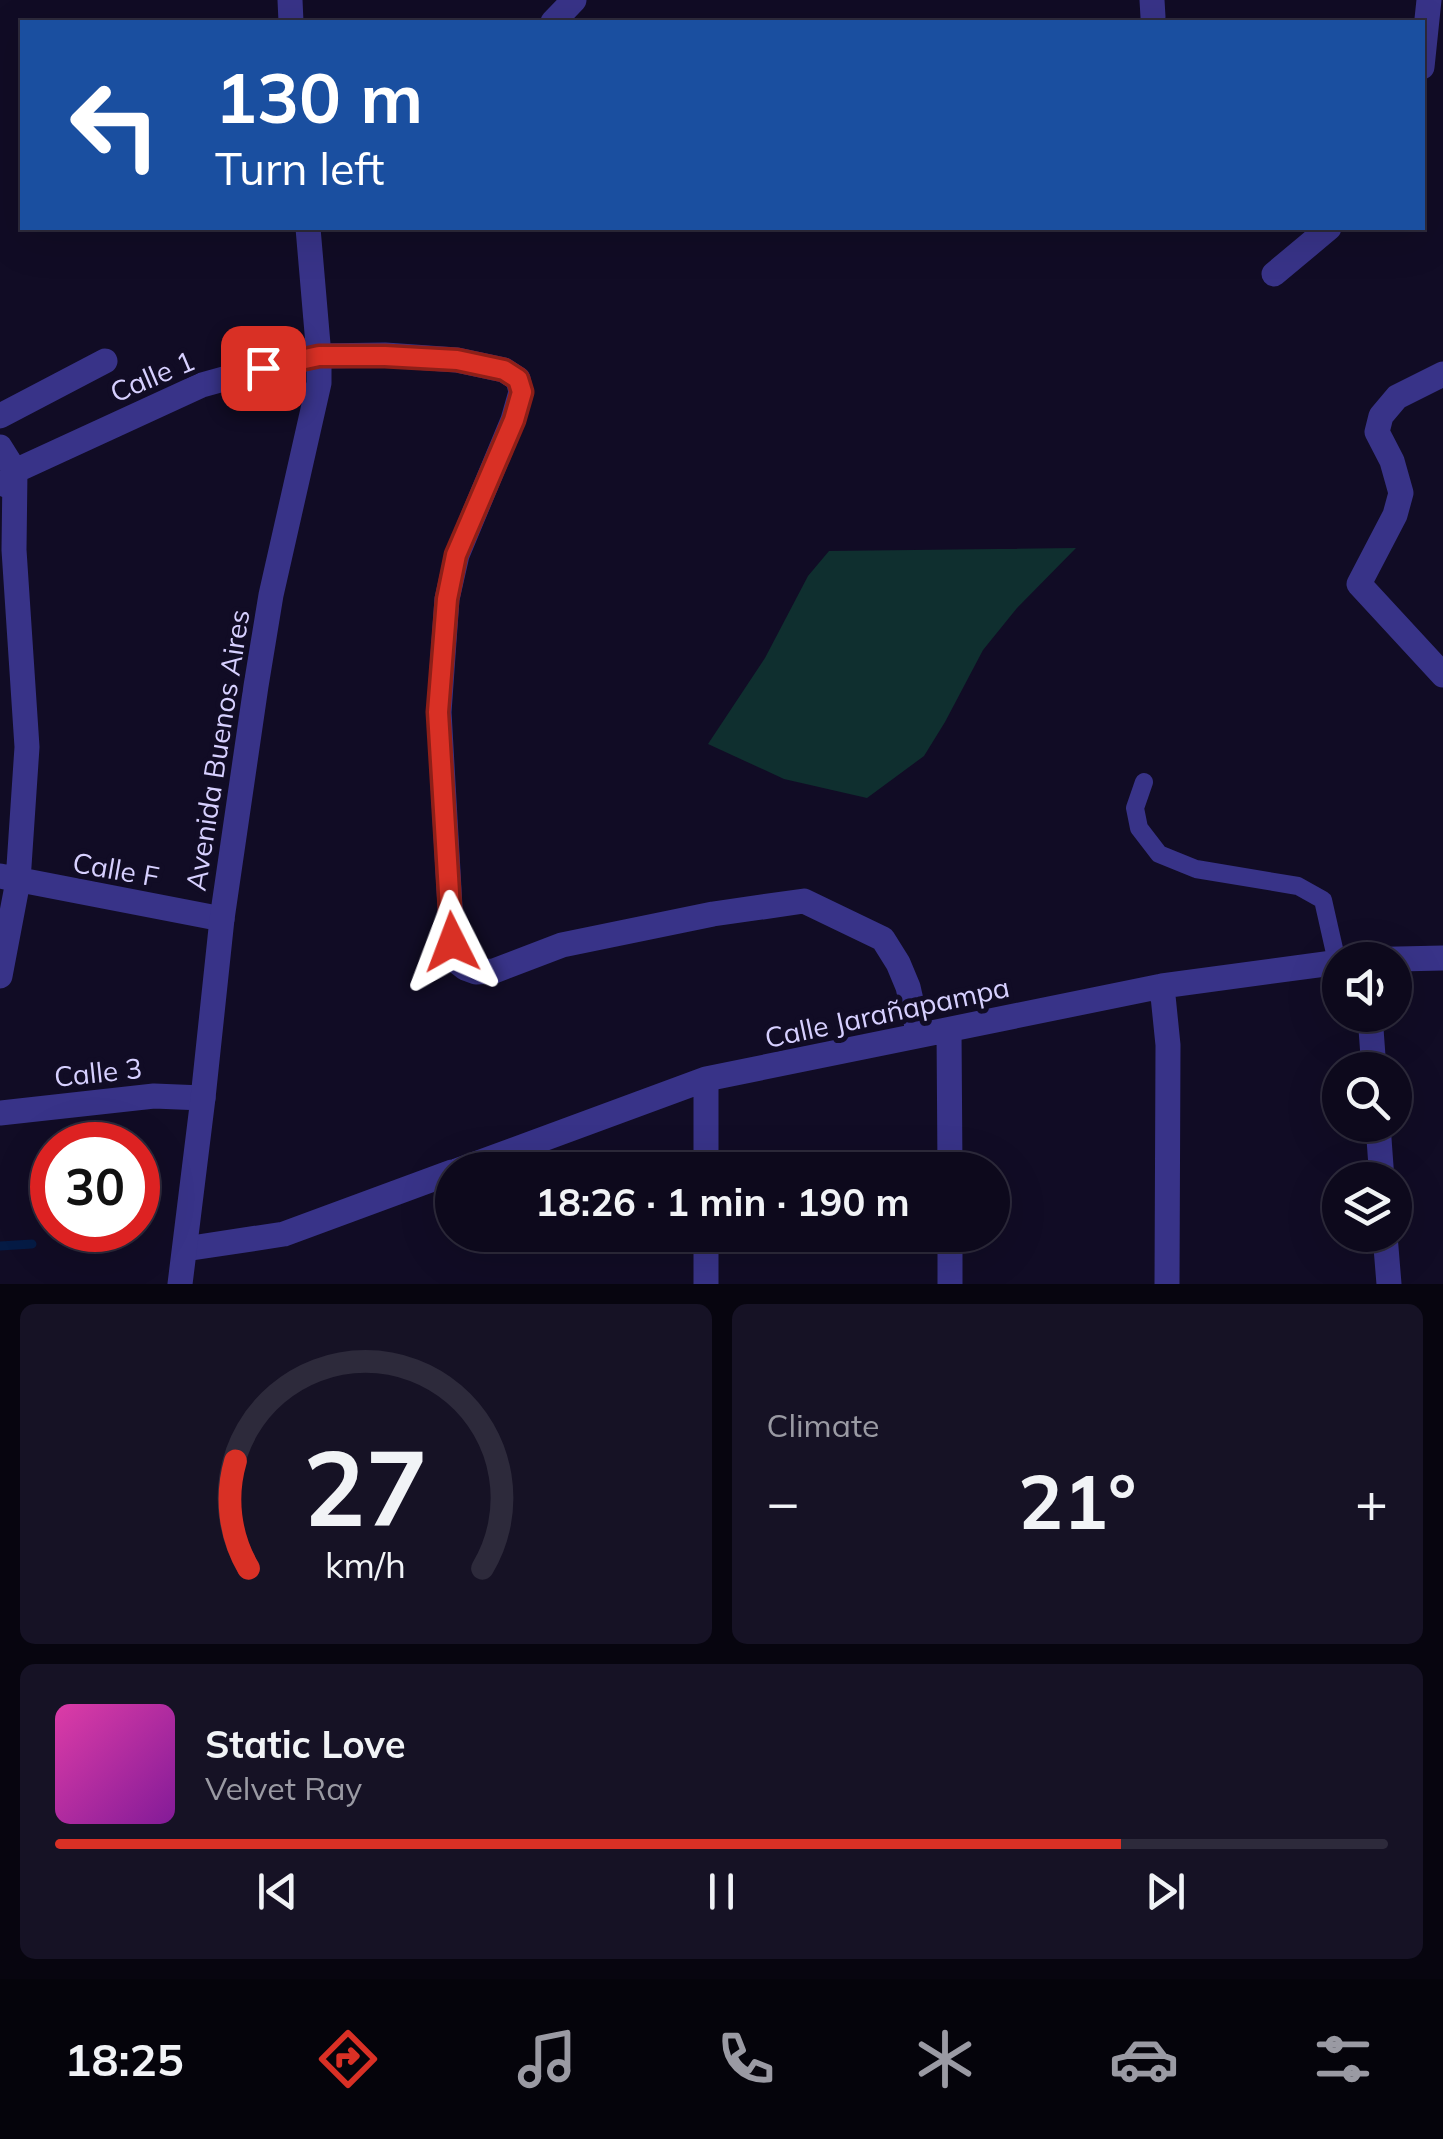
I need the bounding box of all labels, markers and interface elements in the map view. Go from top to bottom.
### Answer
text: 130 m [215,53,423,141]
icon: left [50,60,180,190]
text: Turn left [215,140,384,196]
pin [221,326,306,411]
icon: arrive [236,341,291,396]
street label: Calle 1 [105,343,199,409]
street label: Avenida Buenos Aires [177,607,257,893]
street label: Calle F [70,844,162,894]
position arrow [400,890,504,994]
map controls [1322,942,1412,1252]
button: sound [1322,942,1412,1032]
street label: Calle Jarañapampa [761,969,1013,1055]
street label: Calle 3 [52,1050,144,1094]
button: search [1322,1052,1412,1142]
speed limit sign: 30 [30,1122,160,1252]
button: layers [1322,1162,1412,1252]
text: 18:26 · 1 min · 190 m [535,1178,910,1226]
text: Climate [767,1405,879,1445]
text: 27 [303,1421,428,1552]
text: 21° [1018,1454,1136,1548]
text: − [767,1467,800,1536]
text: + [1355,1467,1388,1536]
text: km/h [325,1542,406,1587]
text: Static Love [205,1720,406,1768]
text: Velvet Ray [205,1768,362,1808]
icon: previous [250,1864,305,1919]
icon: pause [694,1864,749,1919]
icon: next [1138,1864,1193,1919]
icon: directions [313,2024,383,2094]
icon: music [512,2024,582,2094]
icon: phone [711,2024,781,2094]
icon: climate [910,2024,980,2094]
icon: car [1109,2024,1179,2094]
icon: filters [1308,2024,1378,2094]
text: 18:25 [65,2031,184,2087]

